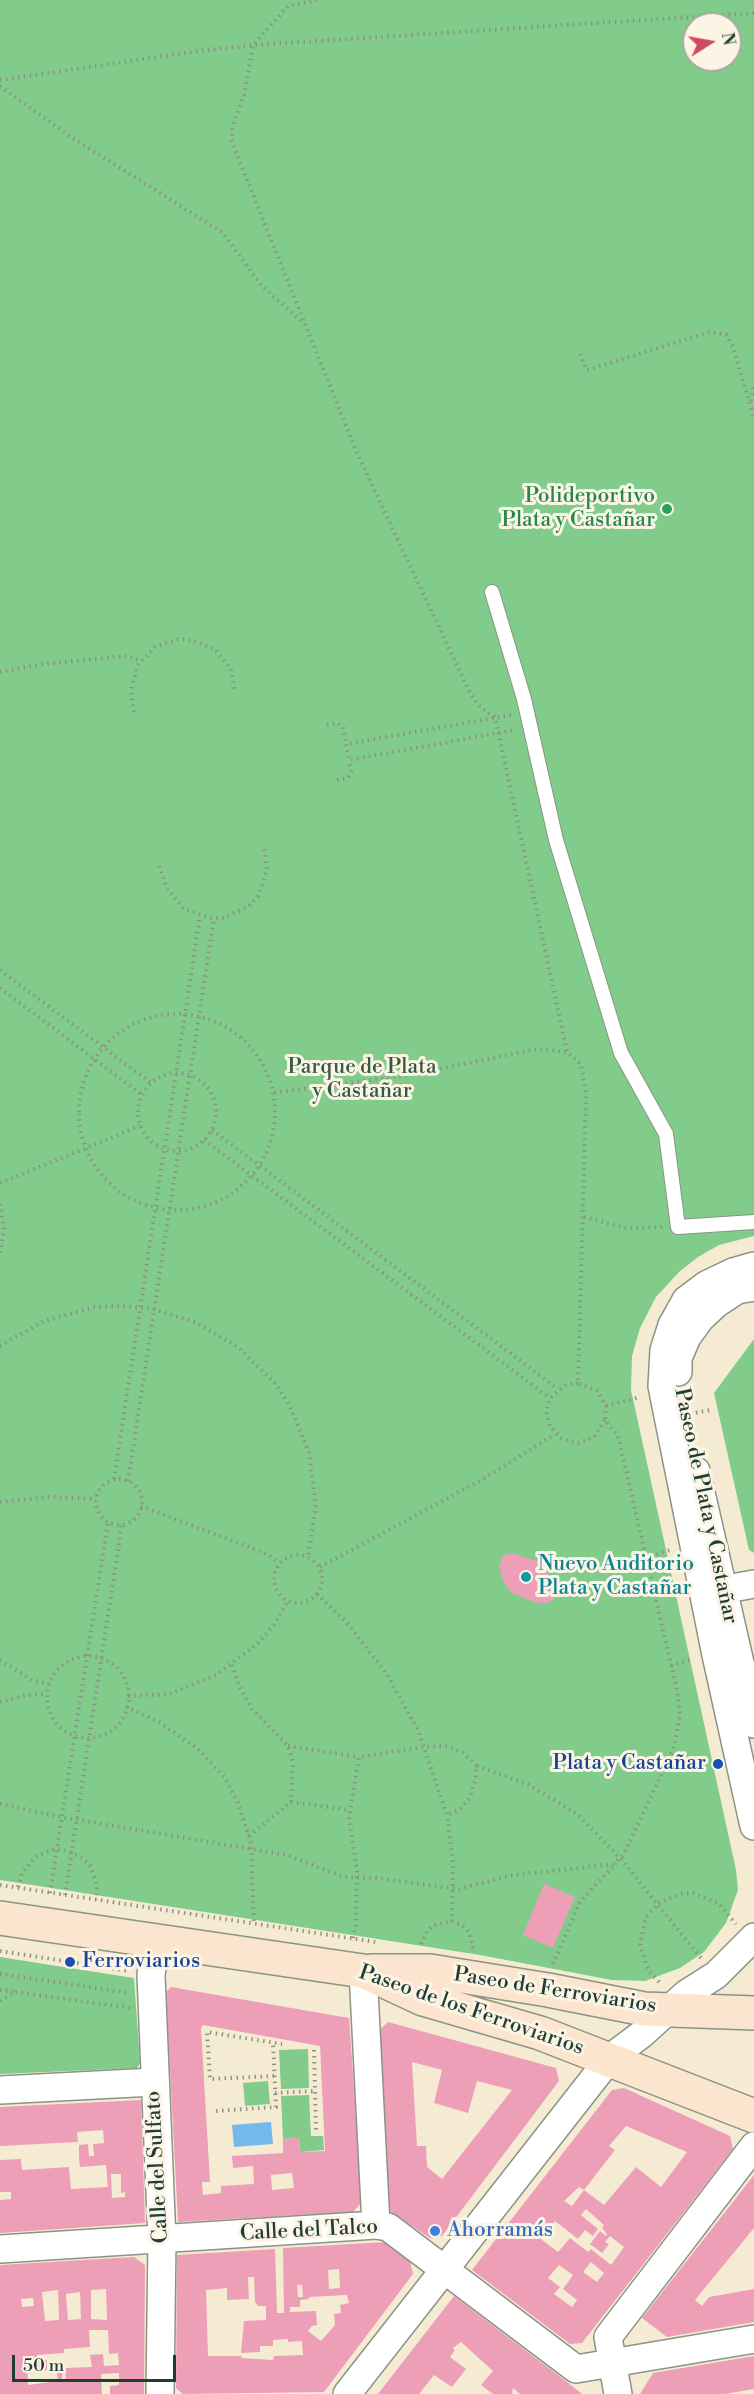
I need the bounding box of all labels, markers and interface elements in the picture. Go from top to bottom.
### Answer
north arrow [682,12,742,72]
text: N [717,31,739,47]
place label: Polideportivo Plata y Castañar [502,484,655,534]
marker: Polideportivo Plata y Castañar [660,502,674,516]
park label: Parque de Plata y Castañar [287,1055,437,1105]
street label: Paseo de Plata y Castañar [668,1386,742,1626]
place label: Nuevo Auditorio Plata y Castañar [538,1552,694,1602]
marker: Nuevo Auditorio Plata y Castañar [519,1570,533,1584]
place label: Plata y Castañar [553,1751,706,1777]
marker: Plata y Castañar [711,1757,725,1771]
place label: Ferroviarios [82,1949,200,1975]
marker: Ferroviarios [63,1955,77,1969]
street label: Paseo de los Ferroviarios [355,1961,587,2061]
street label: Paseo de Ferroviarios [452,1963,658,2019]
street label: Calle del Sulfato [141,2090,175,2244]
street label: Calle del Talco [239,2215,379,2247]
place label: Ahorramás [447,2218,553,2244]
marker: Ahorramás [428,2224,442,2238]
scale bar [15,2343,178,2381]
text: 50 m [23,2354,64,2377]

